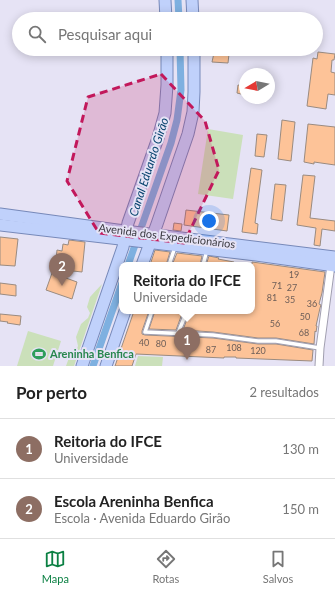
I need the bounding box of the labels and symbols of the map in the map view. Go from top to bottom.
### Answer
north arrow [239,68,275,104]
water label: Canal Eduardo Girão [125,116,172,218]
your location [199,211,219,231]
street label: Avenida dos Expedicionários [98,221,236,250]
pin: 2 [49,253,75,286]
house number: 19 [289,269,299,280]
house number: 71 [272,280,282,291]
house number: 27 [287,282,297,293]
house number: 81 [267,292,277,303]
house number: 35 [285,294,295,305]
house number: 36 [307,298,317,309]
house number: 50 [300,311,310,322]
house number: 56 [270,318,280,329]
pin: 1 [174,327,200,360]
house number: 68 [299,327,309,338]
house number: 40 [139,337,149,348]
house number: 80 [156,338,166,349]
house number: 108 [226,342,242,353]
house number: 87 [206,344,216,355]
house number: 120 [250,345,266,356]
sports icon: Areninha Benfica [31,346,47,362]
place label: Areninha Benfica [49,347,134,360]

